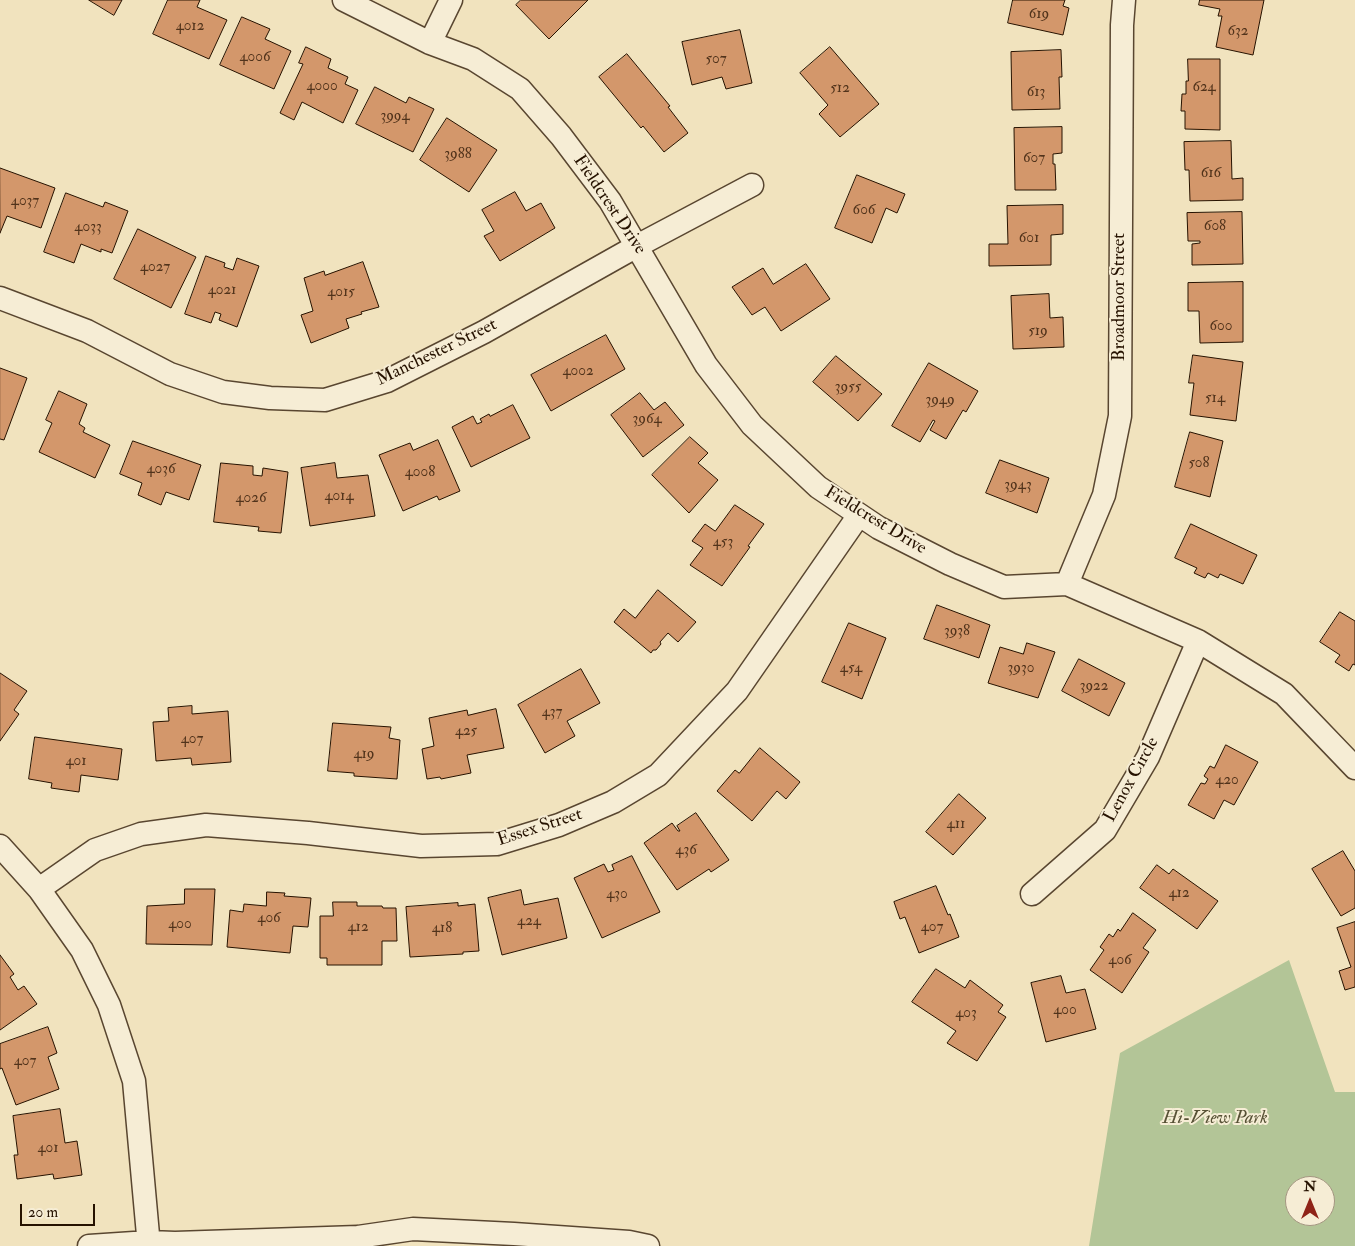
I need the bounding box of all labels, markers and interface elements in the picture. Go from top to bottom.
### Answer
house number: 619 [1029,6,1049,24]
house number: 4012 [176,18,204,36]
house number: 632 [1228,23,1248,41]
house number: 4006 [239,49,271,67]
house number: 507 [705,51,727,69]
house number: 4000 [306,78,338,96]
house number: 624 [1192,79,1216,97]
house number: 512 [830,80,850,98]
house number: 613 [1027,84,1045,102]
house number: 3994 [380,108,410,126]
house number: 3988 [444,146,472,164]
house number: 607 [1023,150,1045,168]
street label: Fieldcrest Drive [568,151,650,259]
house number: 616 [1201,165,1221,183]
house number: 4037 [11,193,39,211]
house number: 606 [853,202,875,220]
house number: 608 [1204,218,1226,236]
house number: 4033 [74,219,102,237]
house number: 601 [1019,230,1039,248]
street label: Broadmoor Street [1109,233,1131,361]
house number: 4027 [140,259,170,277]
house number: 4021 [208,282,236,300]
house number: 4015 [327,284,355,302]
street label: Manchester Street [373,314,501,392]
house number: 600 [1210,318,1232,336]
house number: 519 [1028,323,1048,341]
house number: 4002 [562,363,594,381]
house number: 3955 [835,379,861,397]
house number: 514 [1205,390,1225,408]
house number: 3949 [925,392,955,410]
house number: 3964 [632,411,662,429]
house number: 508 [1188,455,1210,473]
house number: 4036 [146,461,176,479]
house number: 4008 [405,464,435,482]
house number: 3943 [1004,477,1032,495]
street label: Fieldcrest Drive [820,482,930,560]
house number: 4014 [324,488,354,506]
house number: 4026 [236,490,266,508]
house number: 453 [713,534,733,552]
house number: 3938 [944,623,970,641]
house number: 454 [840,660,862,678]
house number: 3930 [1008,660,1034,678]
house number: 3922 [1080,678,1108,696]
house number: 437 [542,704,562,722]
house number: 425 [455,723,477,741]
house number: 407 [181,731,203,749]
street label: Lenox Circle [1100,734,1164,826]
house number: 419 [353,746,375,764]
house number: 401 [65,753,87,771]
house number: 420 [1215,772,1239,790]
street label: Essex Street [495,804,585,852]
house number: 411 [947,816,965,834]
house number: 436 [675,842,697,860]
house number: 412 [1168,885,1190,903]
house number: 430 [606,886,628,904]
house number: 406 [257,910,281,928]
house number: 424 [517,913,541,931]
house number: 400 [168,916,192,934]
house number: 412 [347,919,369,937]
house number: 407 [921,919,943,937]
house number: 418 [432,920,452,938]
house number: 406 [1108,952,1132,970]
house number: 400 [1053,1002,1077,1020]
house number: 403 [955,1005,977,1023]
house number: 407 [14,1053,36,1071]
park label: Hi-View Park [1162,1108,1268,1130]
house number: 401 [37,1140,59,1158]
north arrow [1285,1176,1335,1226]
text: N [1304,1178,1316,1195]
scale bar [22,1194,98,1226]
text: 20 m [28,1203,58,1222]

